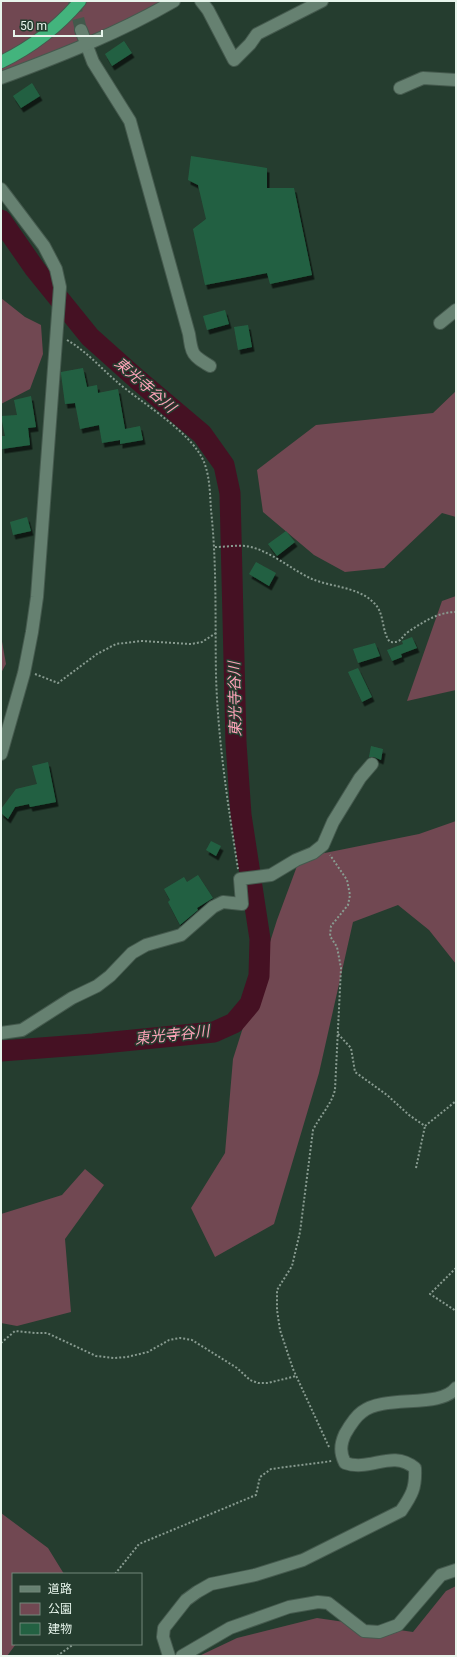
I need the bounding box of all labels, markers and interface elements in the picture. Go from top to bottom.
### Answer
scale bar [14,12,102,38]
text: 50 m [20,19,47,33]
water label: 東光寺谷川 [111,354,181,418]
water label: 東光寺谷川 [225,659,245,737]
water label: 東光寺谷川 [134,1022,212,1048]
legend [12,1573,142,1645]
text: 道路 [48,1582,72,1596]
text: 公園 [48,1602,72,1616]
text: 建物 [48,1622,72,1636]

